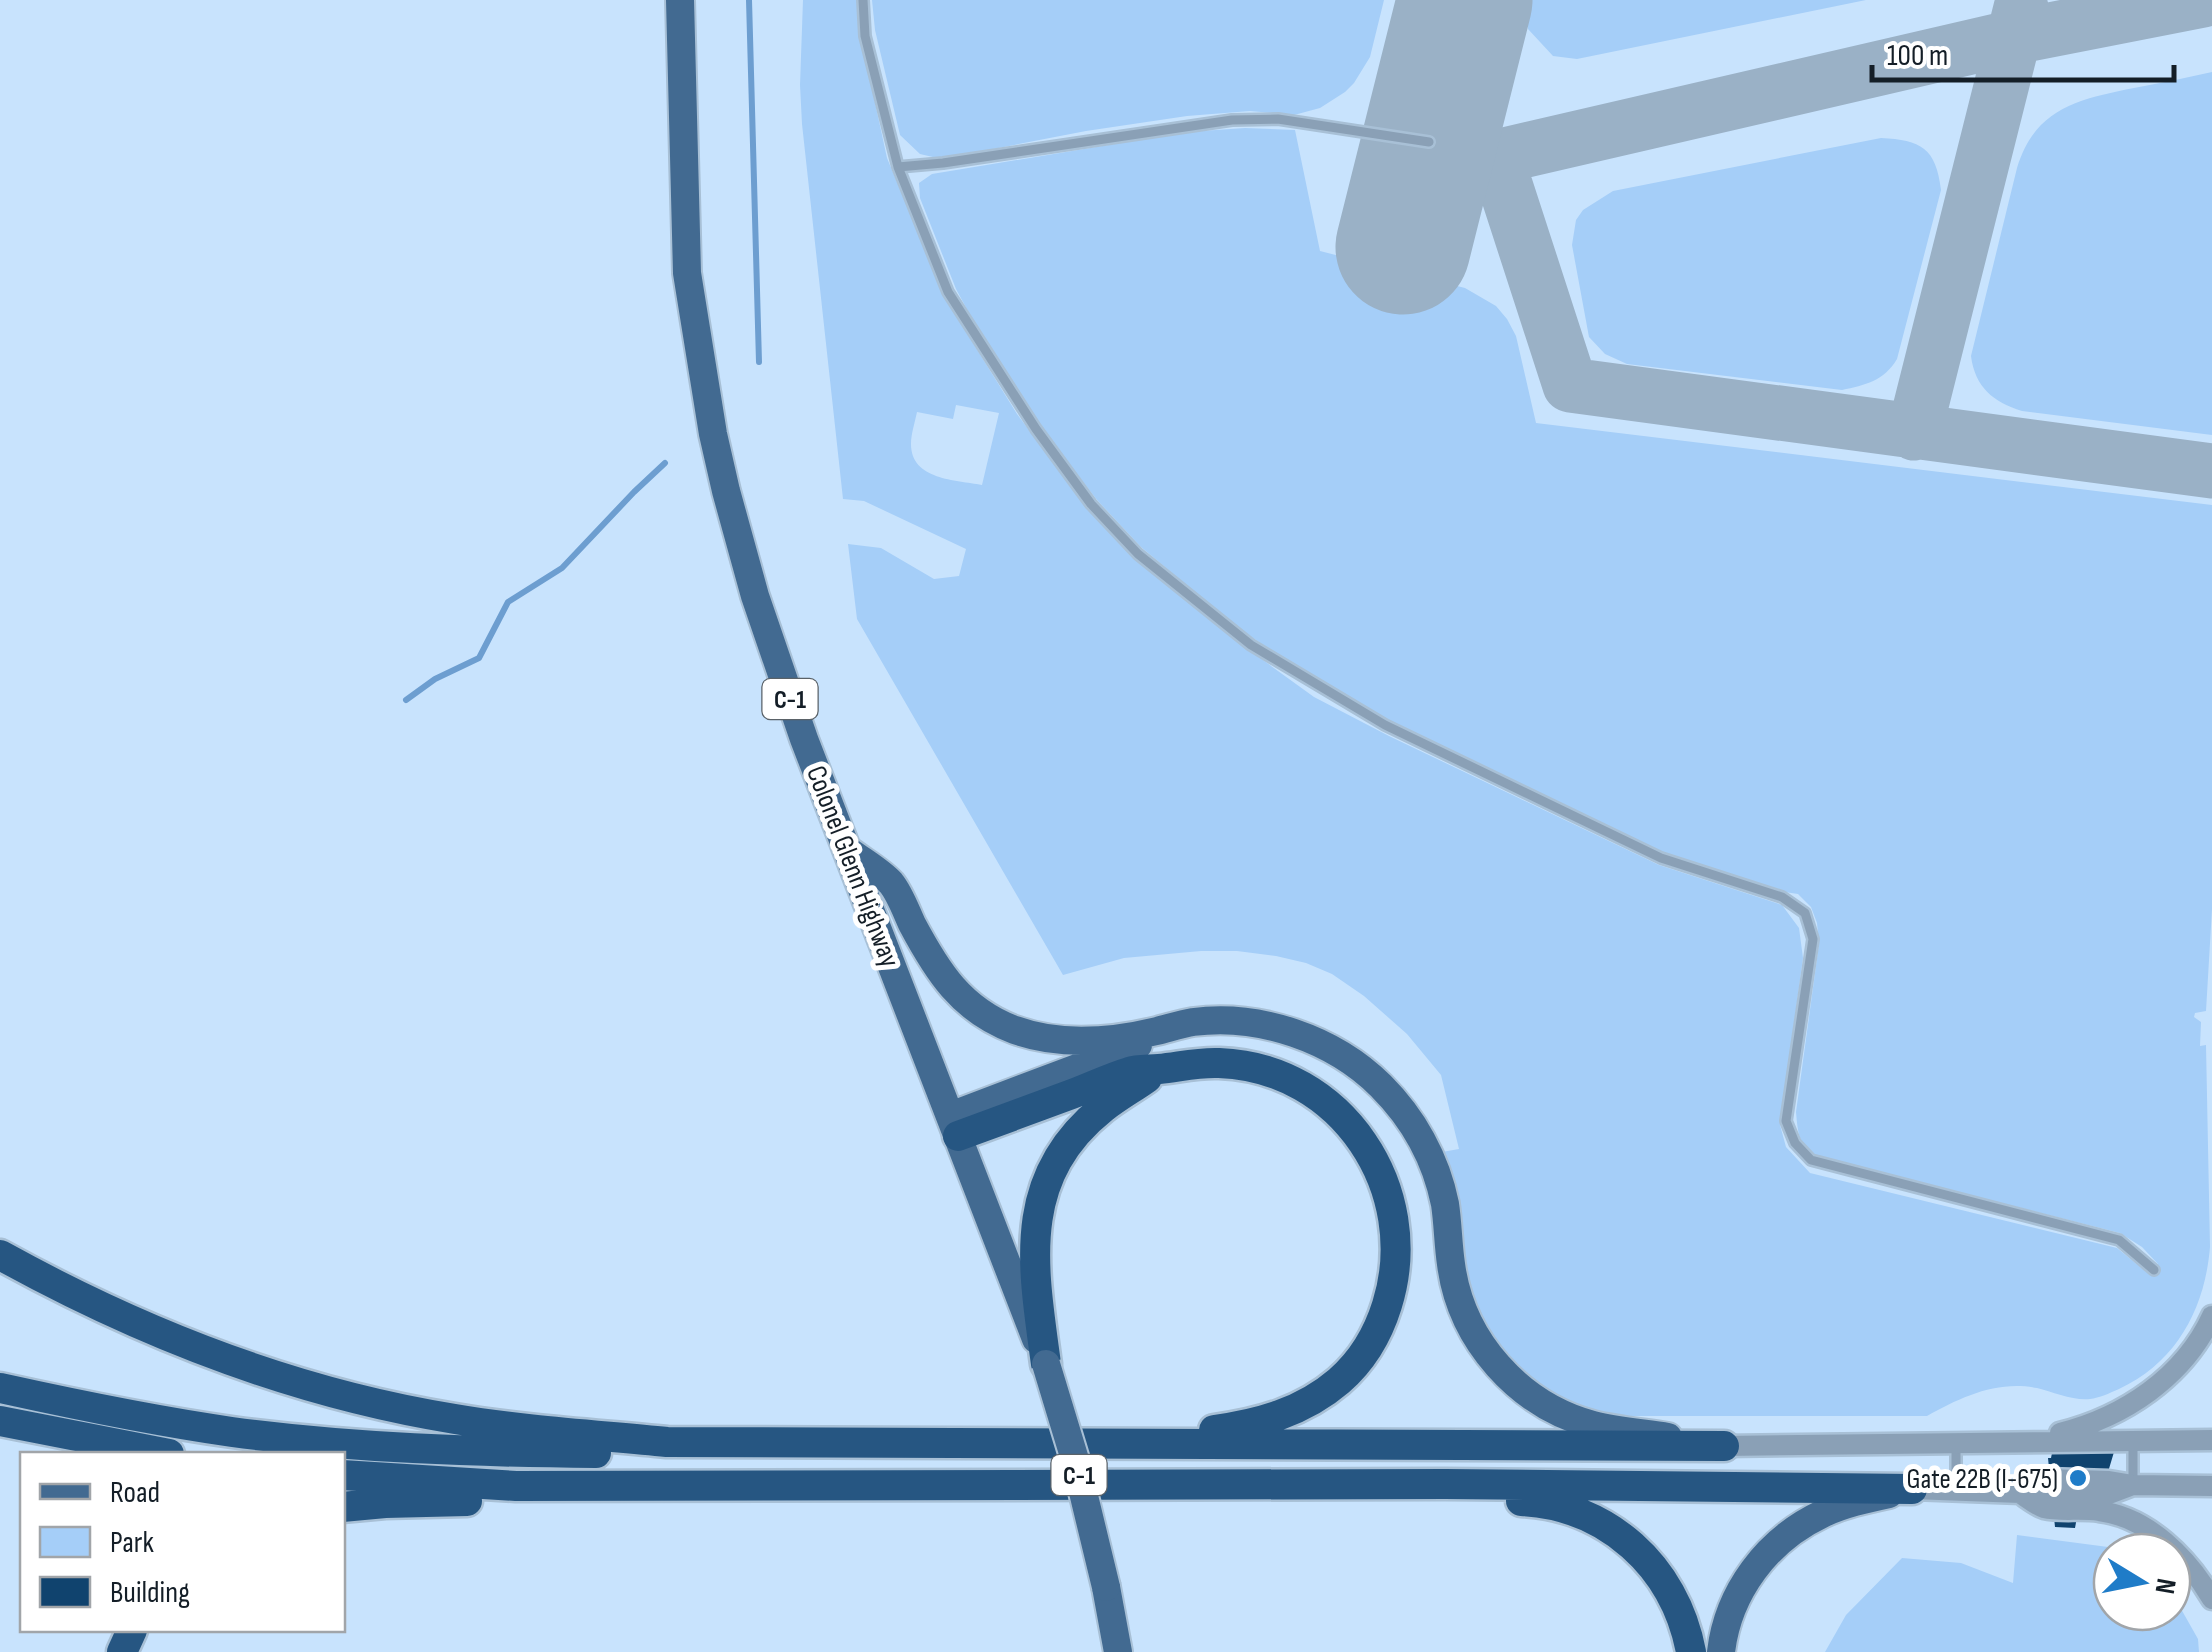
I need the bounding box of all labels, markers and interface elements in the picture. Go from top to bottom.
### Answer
scale bar [1872,20,2174,82]
text: 100 m [1887,38,1948,74]
road number: C-1 [762,679,818,719]
street label: Colonel Glenn Highway [799,761,906,972]
legend [20,1452,345,1632]
road number: C-1 [1052,1455,1106,1495]
place label: Gate 22B (I-675) [1907,1463,2058,1496]
marker: Gate 22B (I-675) [2067,1467,2089,1489]
text: Road [110,1475,160,1511]
text: Park [110,1525,154,1561]
north arrow [2092,1532,2192,1632]
text: Building [110,1575,190,1611]
text: N [2148,1576,2183,1596]

